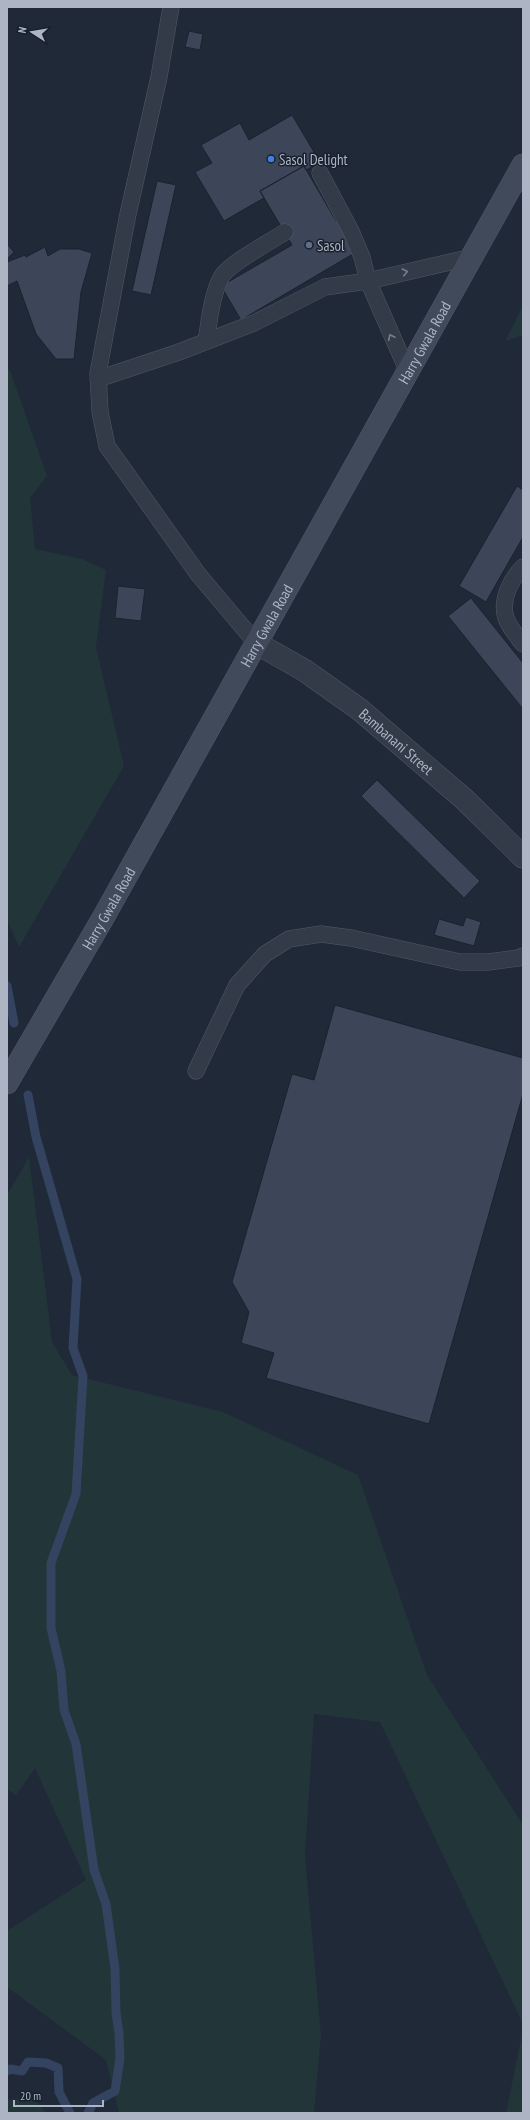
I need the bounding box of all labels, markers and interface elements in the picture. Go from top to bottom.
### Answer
north arrow [12,12,52,52]
text: N [15,26,30,34]
place label: Sasol Delight [279,150,348,169]
marker: Sasol Delight [266,154,276,164]
place label: Sasol [317,236,345,255]
marker: Sasol [304,240,314,250]
one-way arrow [402,268,409,276]
street label: Harry Gwala Road [394,298,455,387]
one-way arrow [388,333,396,340]
street label: Harry Gwala Road [236,581,297,670]
street label: Bambanani Street [355,704,438,778]
street label: Harry Gwala Road [77,864,139,953]
scale bar [14,2082,103,2108]
text: 20 m [20,2088,41,2103]

